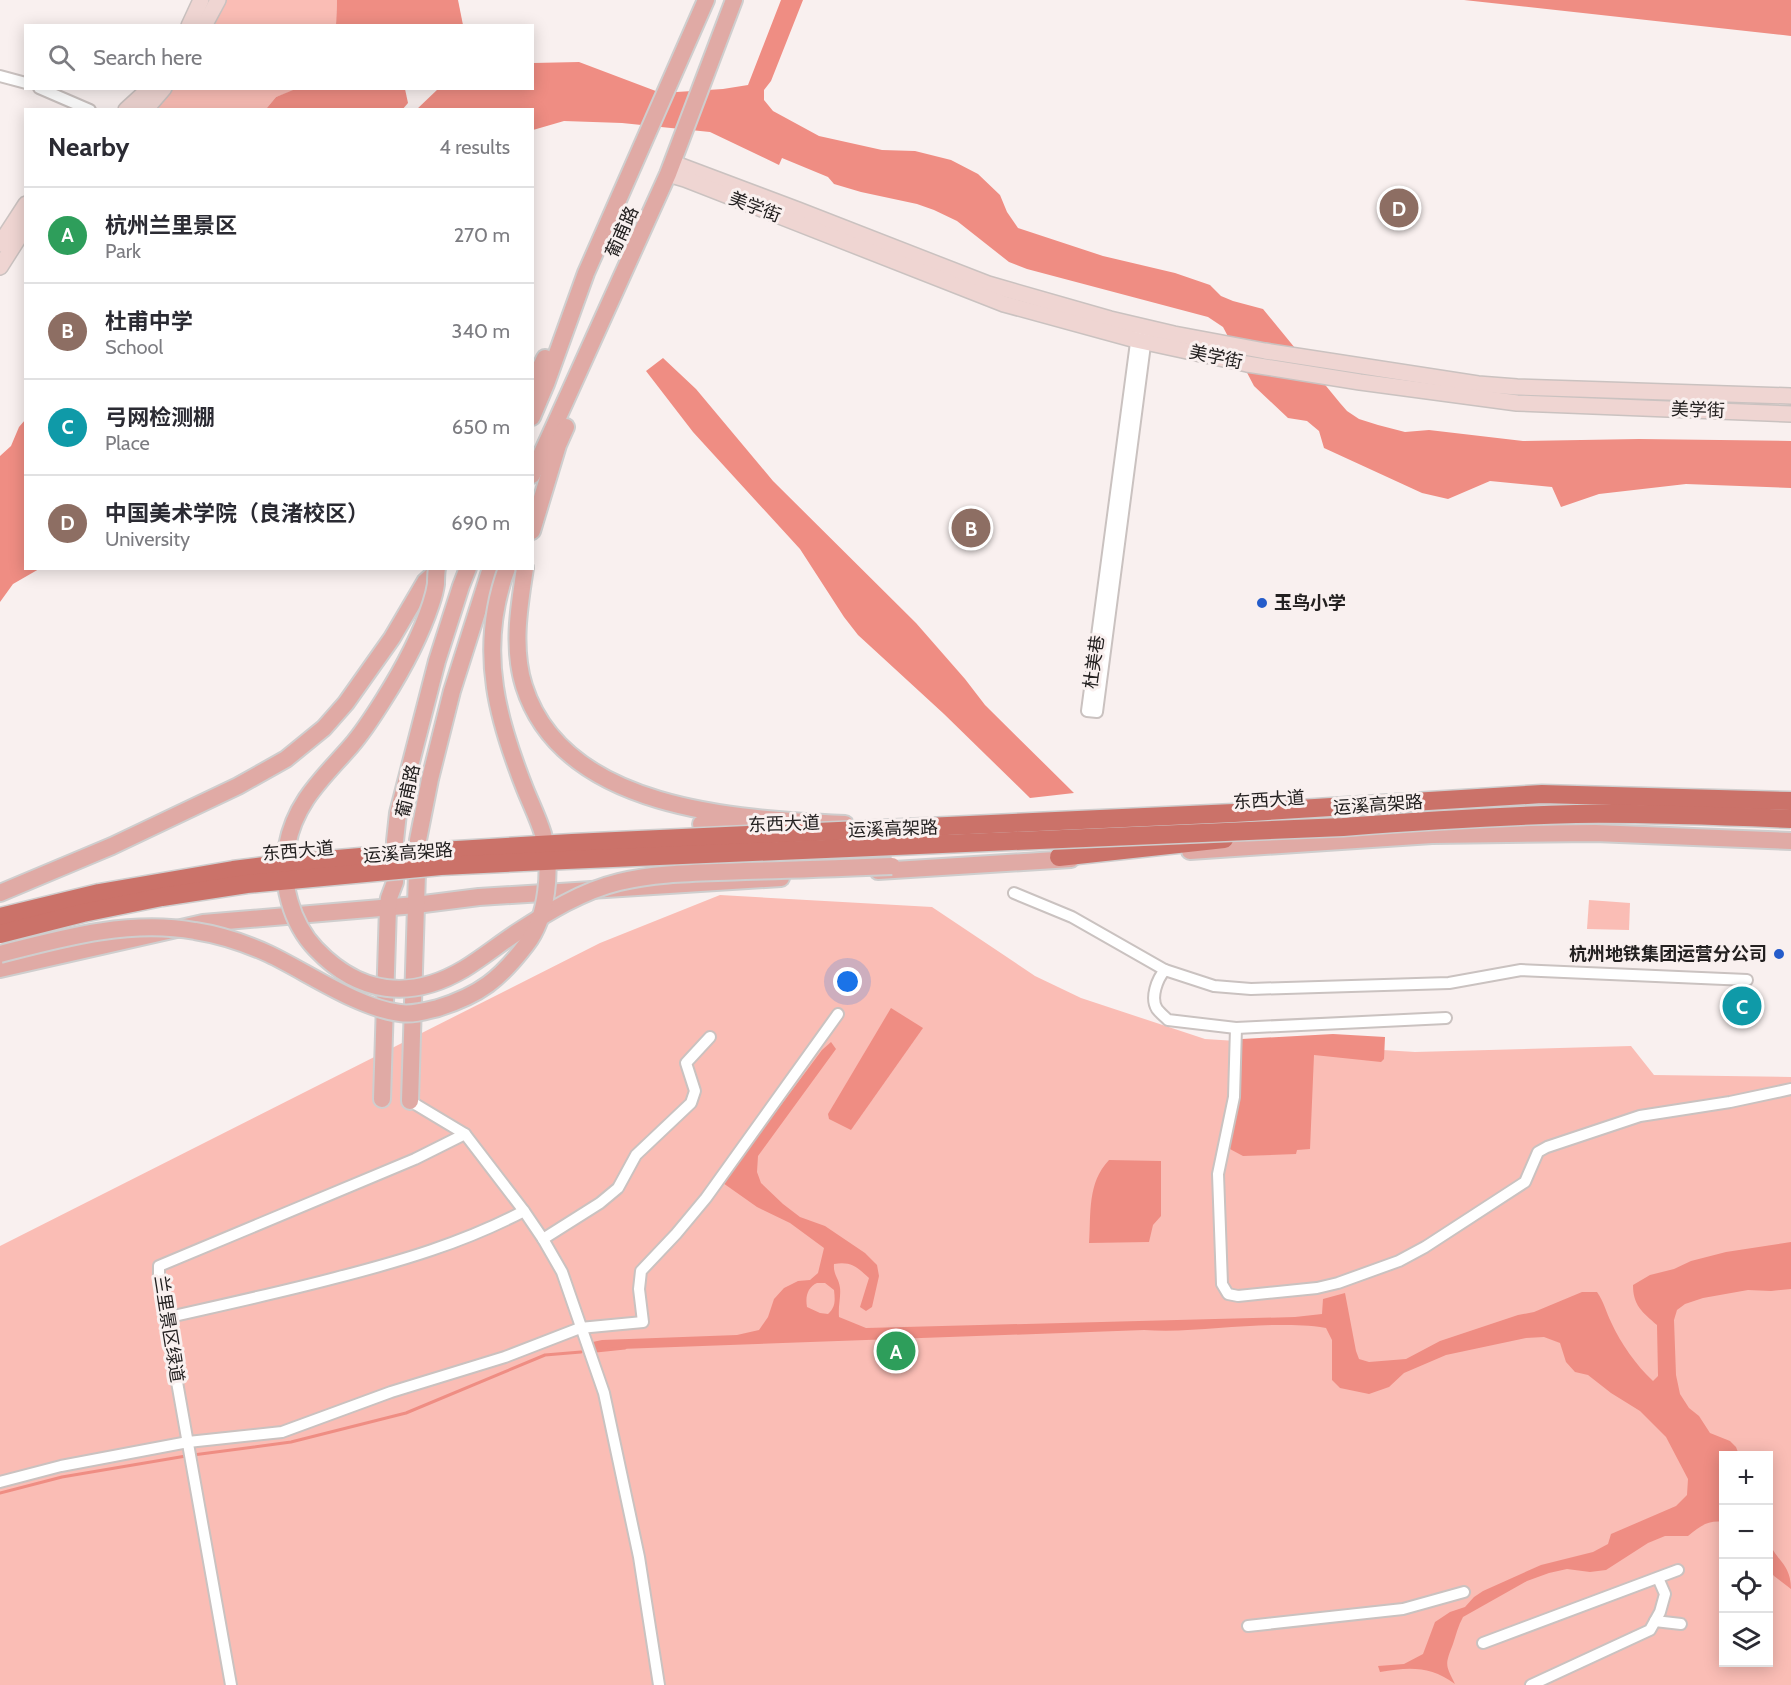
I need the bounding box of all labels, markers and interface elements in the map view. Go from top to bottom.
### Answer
search box [24,24,534,90]
icon: search [45,41,78,74]
text: Search here [93,44,202,71]
text: Nearby [48,131,129,163]
text: 4 results [439,135,510,159]
pin: D [1380,186,1418,230]
street label: 美学街 [726,187,784,227]
street label: 葡甫路 [601,203,643,261]
text: 杭州兰里景区 [105,212,237,239]
text: A [61,223,74,247]
text: 270 m [454,223,510,247]
text: Park [105,239,141,263]
text: 杜甫中学 [105,308,193,335]
text: B [61,319,74,343]
text: 340 m [452,319,510,343]
text: School [105,335,163,359]
street label: 美学街 [1187,341,1245,373]
street label: 美学街 [1671,398,1725,422]
text: 弓网检测棚 [105,404,215,431]
text: C [61,415,74,439]
text: 650 m [452,415,510,439]
text: Place [105,431,150,455]
text: 中国美术学院（良渚校区） [105,500,369,527]
pin: B [952,506,990,550]
text: D [60,511,75,535]
text: 690 m [451,511,510,535]
text: University [105,527,190,551]
place label: 玉鸟小学 [1274,592,1346,614]
marker: 玉鸟小学 [1255,596,1269,610]
street label: 杜美巷 [1079,634,1109,690]
street label: 葡甫路 [392,762,424,820]
street label: 东西大道 [1232,787,1306,813]
street label: 运溪高架路 [1332,791,1424,819]
street label: 东西大道 [748,812,820,836]
street label: 运溪高架路 [848,816,938,842]
street label: 东西大道 [261,837,335,865]
street label: 运溪高架路 [362,839,454,867]
place label: 杭州地铁集团运营分公司 [1569,943,1767,965]
marker: 杭州地铁集团运营分公司 [1772,947,1786,961]
your location [833,967,862,996]
pin: C [1722,984,1762,1028]
street label: 兰里景区绿道 [150,1274,188,1384]
pin: A [876,1328,916,1374]
map controls [1719,1451,1773,1667]
button: + [1719,1451,1773,1505]
button: − [1719,1505,1773,1559]
button: locate [1719,1559,1773,1613]
button: layers [1719,1613,1773,1667]

